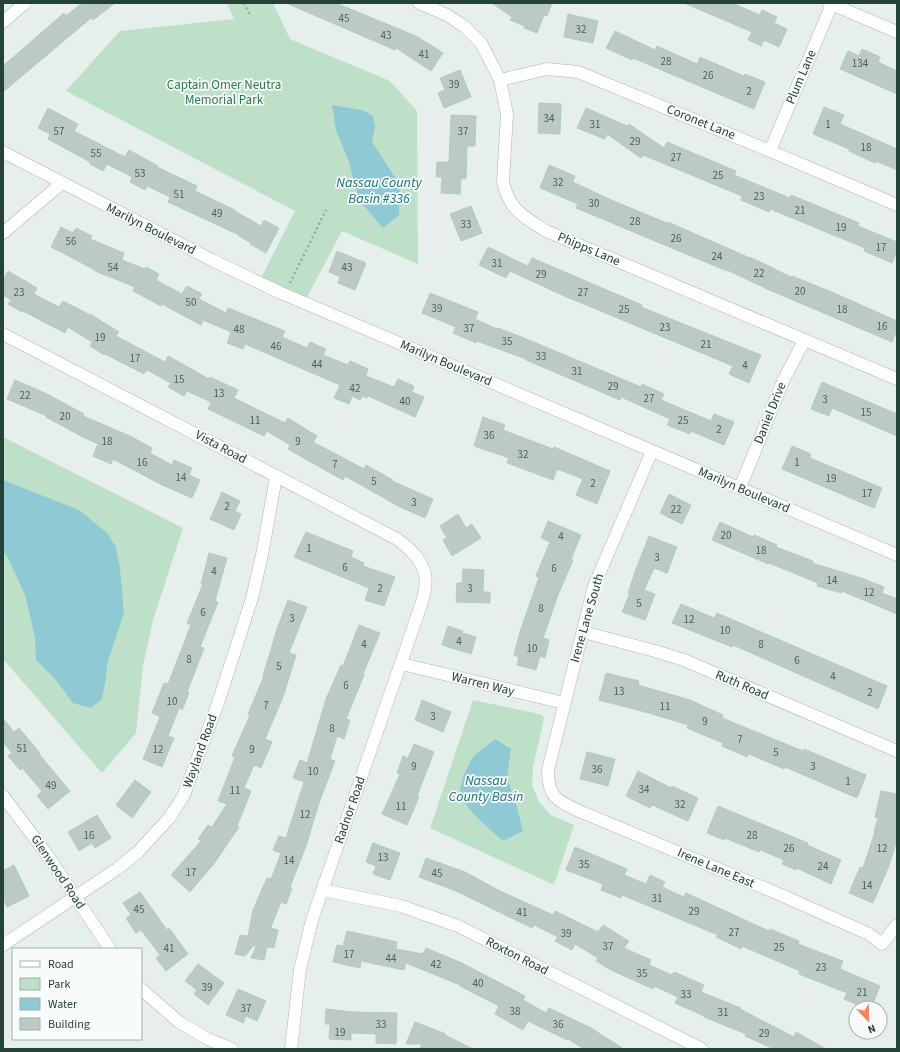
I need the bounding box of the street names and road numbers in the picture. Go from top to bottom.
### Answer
street label: Plum Lane [781,47,821,107]
street label: Coronet Lane [664,100,738,144]
street label: Marilyn Boulevard [103,199,199,259]
street label: Phipps Lane [555,228,623,270]
street label: Marilyn Boulevard [397,335,495,391]
street label: Daniel Drive [749,379,791,447]
street label: Vista Road [192,426,250,468]
street label: Marilyn Boulevard [695,462,793,518]
street label: Irene Lane South [566,571,608,665]
street label: Ruth Road [713,666,771,704]
street label: Warren Way [450,667,516,701]
street label: Wayland Road [178,712,222,790]
street label: Radnor Road [330,774,370,846]
street label: Glenwood Road [26,831,90,913]
street label: Irene Lane East [675,844,758,893]
street label: Roxton Road [482,932,552,980]

